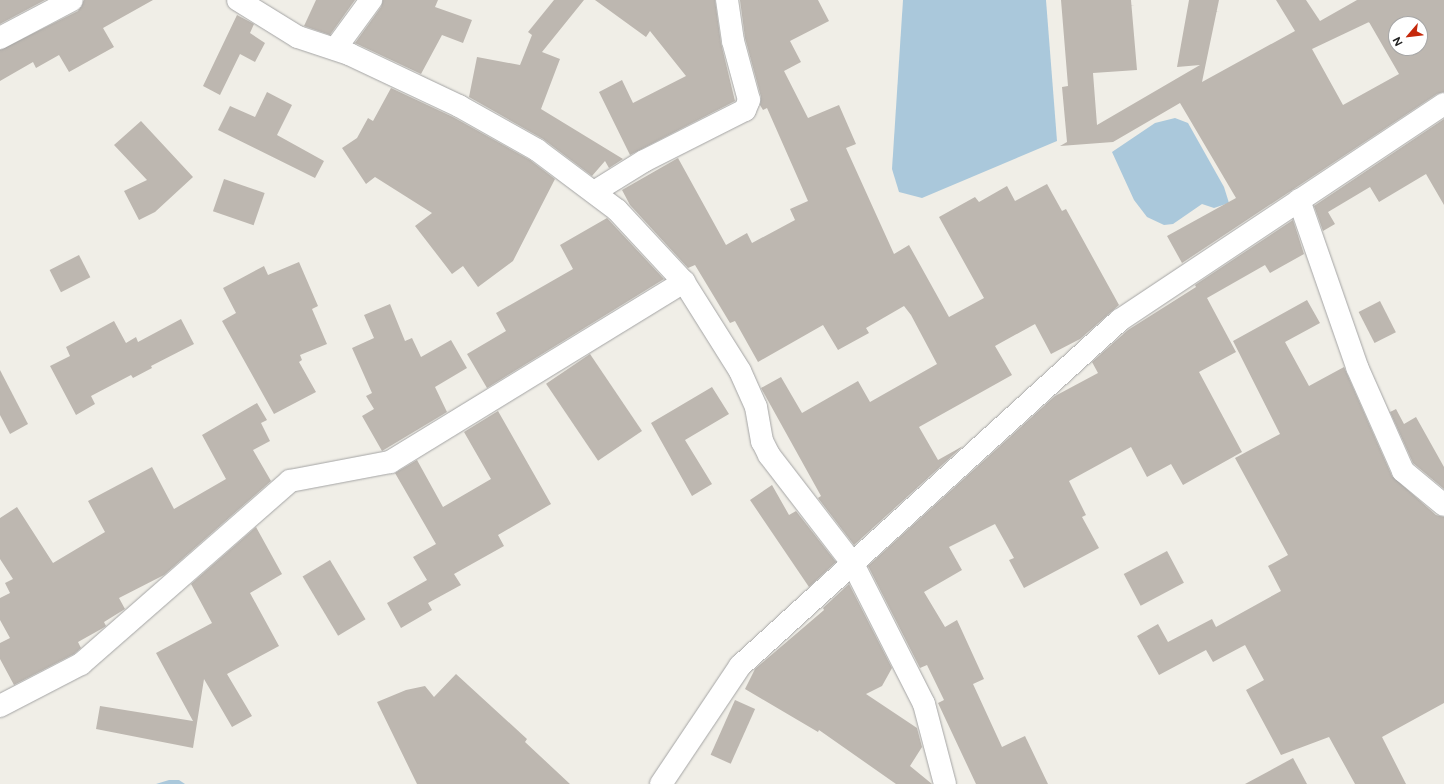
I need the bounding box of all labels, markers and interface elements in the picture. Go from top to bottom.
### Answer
north arrow [1388,16,1428,56]
text: N [1390,35,1406,48]

